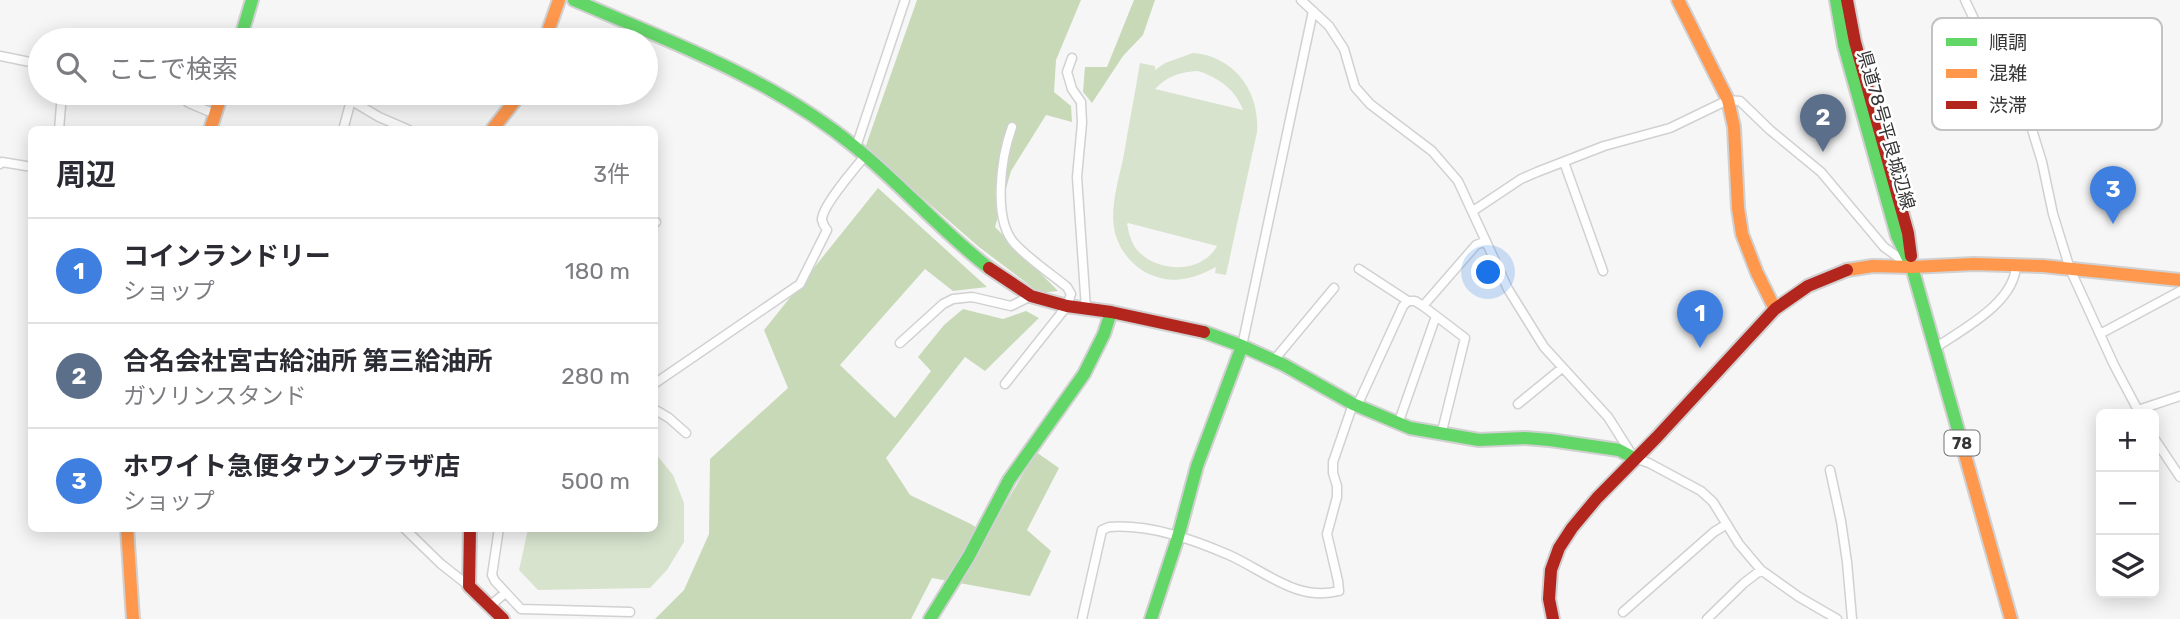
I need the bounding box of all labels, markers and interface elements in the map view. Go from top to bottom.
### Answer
legend [1932,18,2162,130]
search box [28,28,658,105]
text: 順調 [1989,31,2027,54]
icon: search [52,48,90,86]
street label: 県道78号平良城辺線 [1853,48,1919,212]
text: ここで検索 [108,54,238,85]
text: 混雑 [1989,62,2027,85]
pin: 2 [1800,94,1846,152]
text: 渋滞 [1989,94,2027,117]
text: 周辺 [56,157,116,193]
text: 3件 [593,160,630,188]
pin: 3 [2090,166,2136,224]
text: コインランドリー [123,241,331,272]
your location [1471,255,1505,289]
text: 1 [73,257,85,285]
text: 180 m [565,257,630,285]
text: ショップ [123,277,215,305]
pin: 1 [1677,290,1723,348]
text: 合名会社宮古給油所 第三給油所 [123,346,493,377]
text: 2 [72,362,86,390]
text: 280 m [561,362,630,390]
text: ガソリンスタンド [123,382,307,410]
map controls [2096,409,2159,598]
button: + [2096,409,2159,472]
road number: 78 [1944,430,1980,456]
text: ホワイト急便タウンプラザ店 [123,451,460,482]
text: 3 [71,467,87,495]
text: 500 m [561,467,630,495]
button: − [2096,472,2159,535]
text: ショップ [123,487,215,515]
button: layers [2096,535,2159,598]

